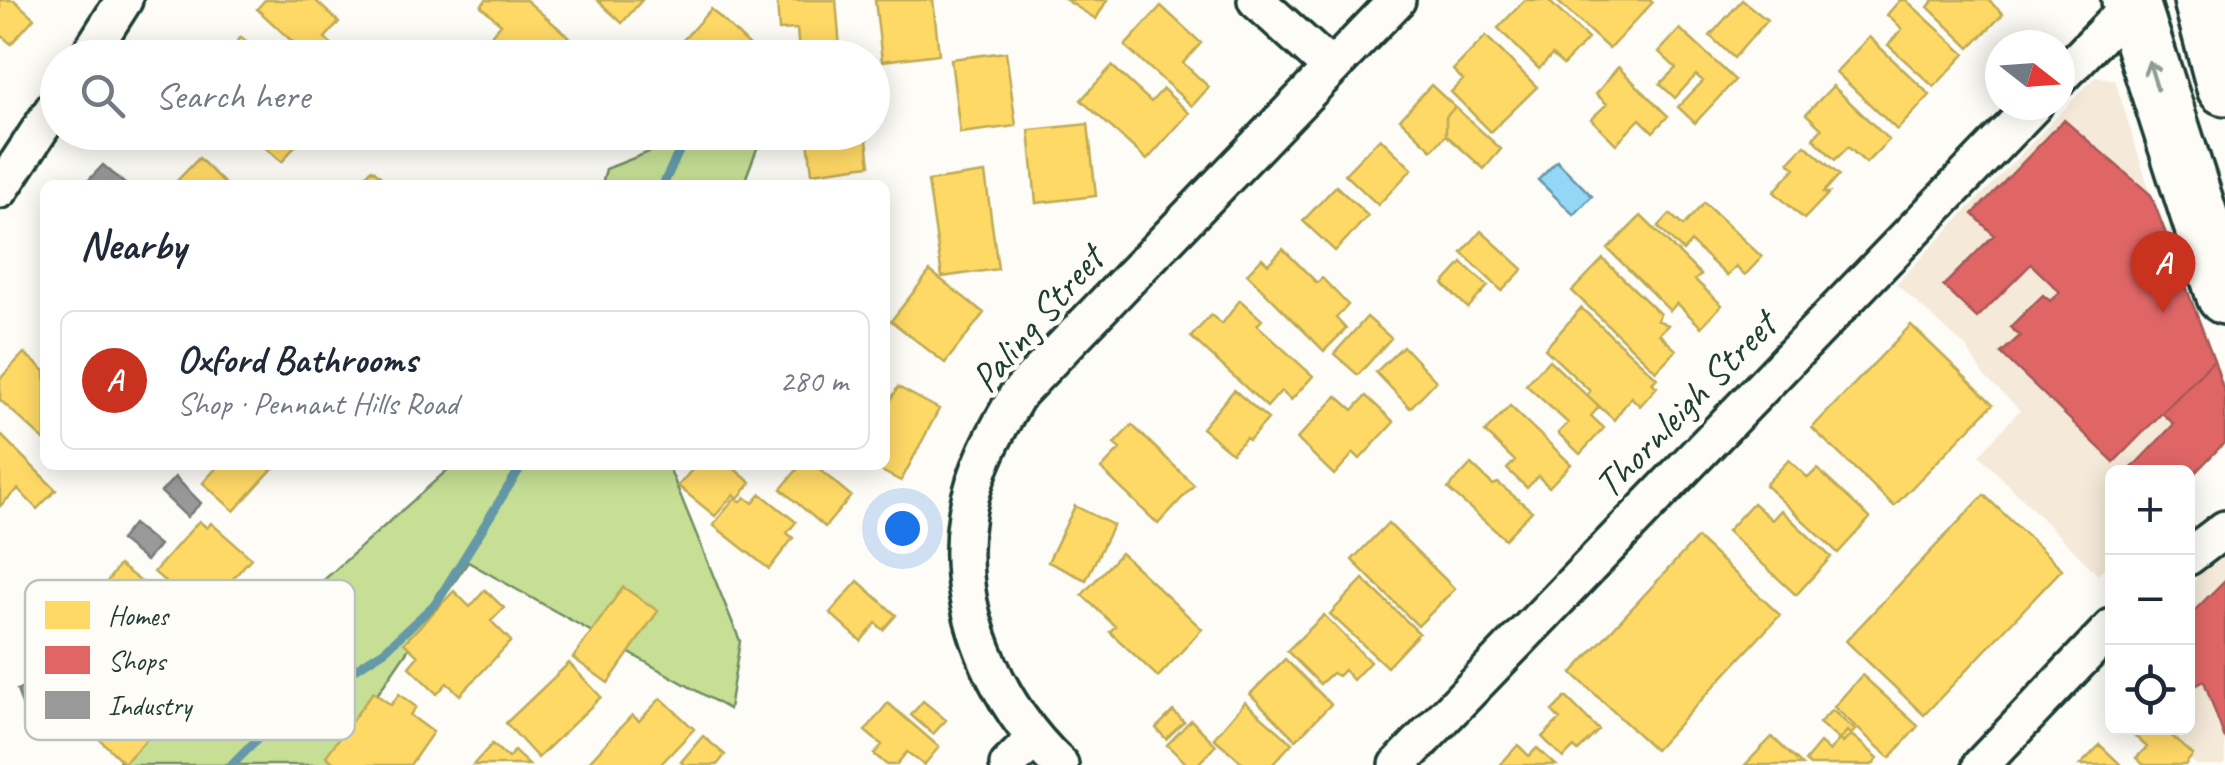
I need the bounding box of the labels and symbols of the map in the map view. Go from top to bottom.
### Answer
north arrow [1985,30,2075,120]
one-way arrow [2143,60,2161,91]
pin: A [2130,230,2196,313]
street label: Paling Street [960,231,1118,402]
street label: Thornleigh Street [1583,297,1791,509]
your location [877,503,928,554]
legend [25,580,355,740]
text: Homes [108,598,170,633]
text: Shops [108,643,168,678]
text: Industry [108,688,194,723]

